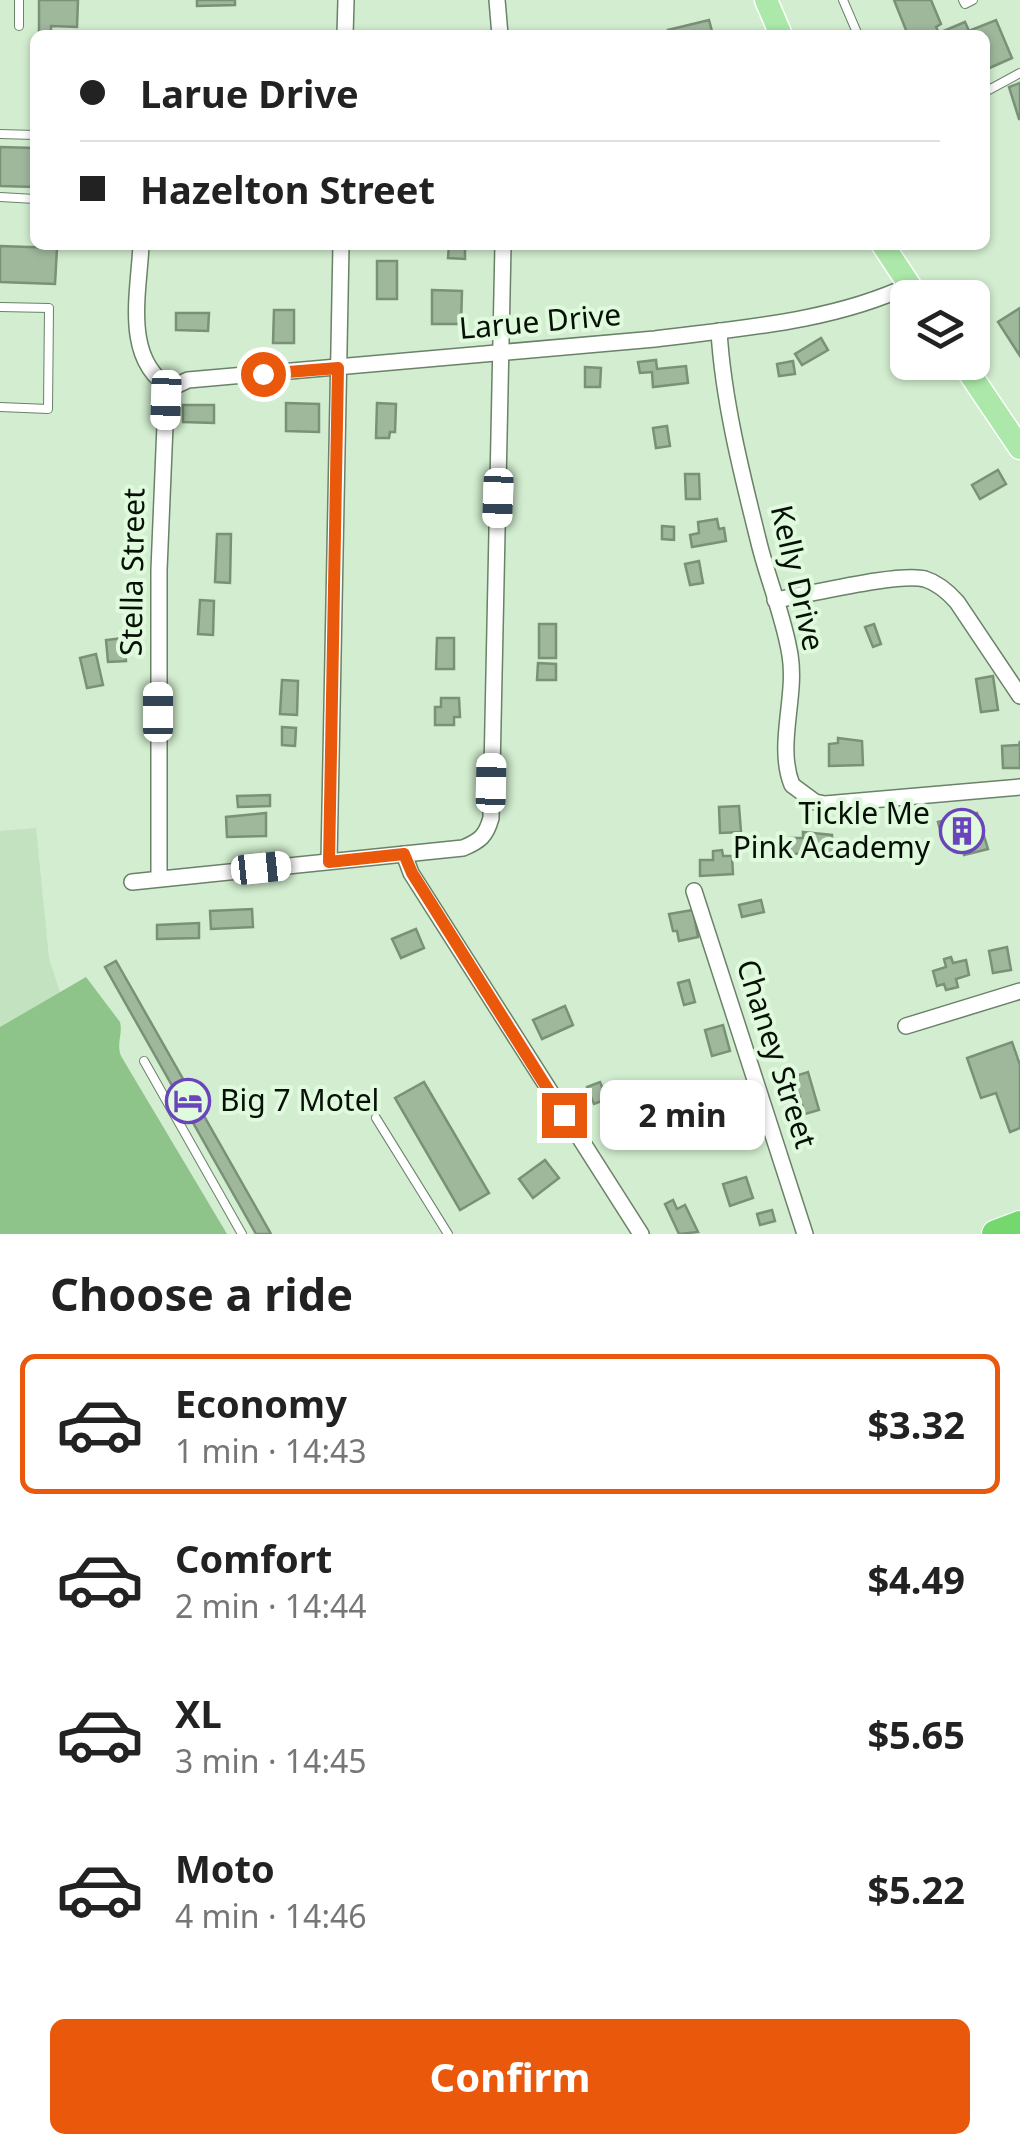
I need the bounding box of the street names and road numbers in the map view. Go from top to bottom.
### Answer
street label: Larue Drive [457,293,623,348]
street label: Stella Street [110,487,153,656]
street label: Kelly Drive [762,501,835,655]
street label: Chaney Street [728,954,827,1153]

